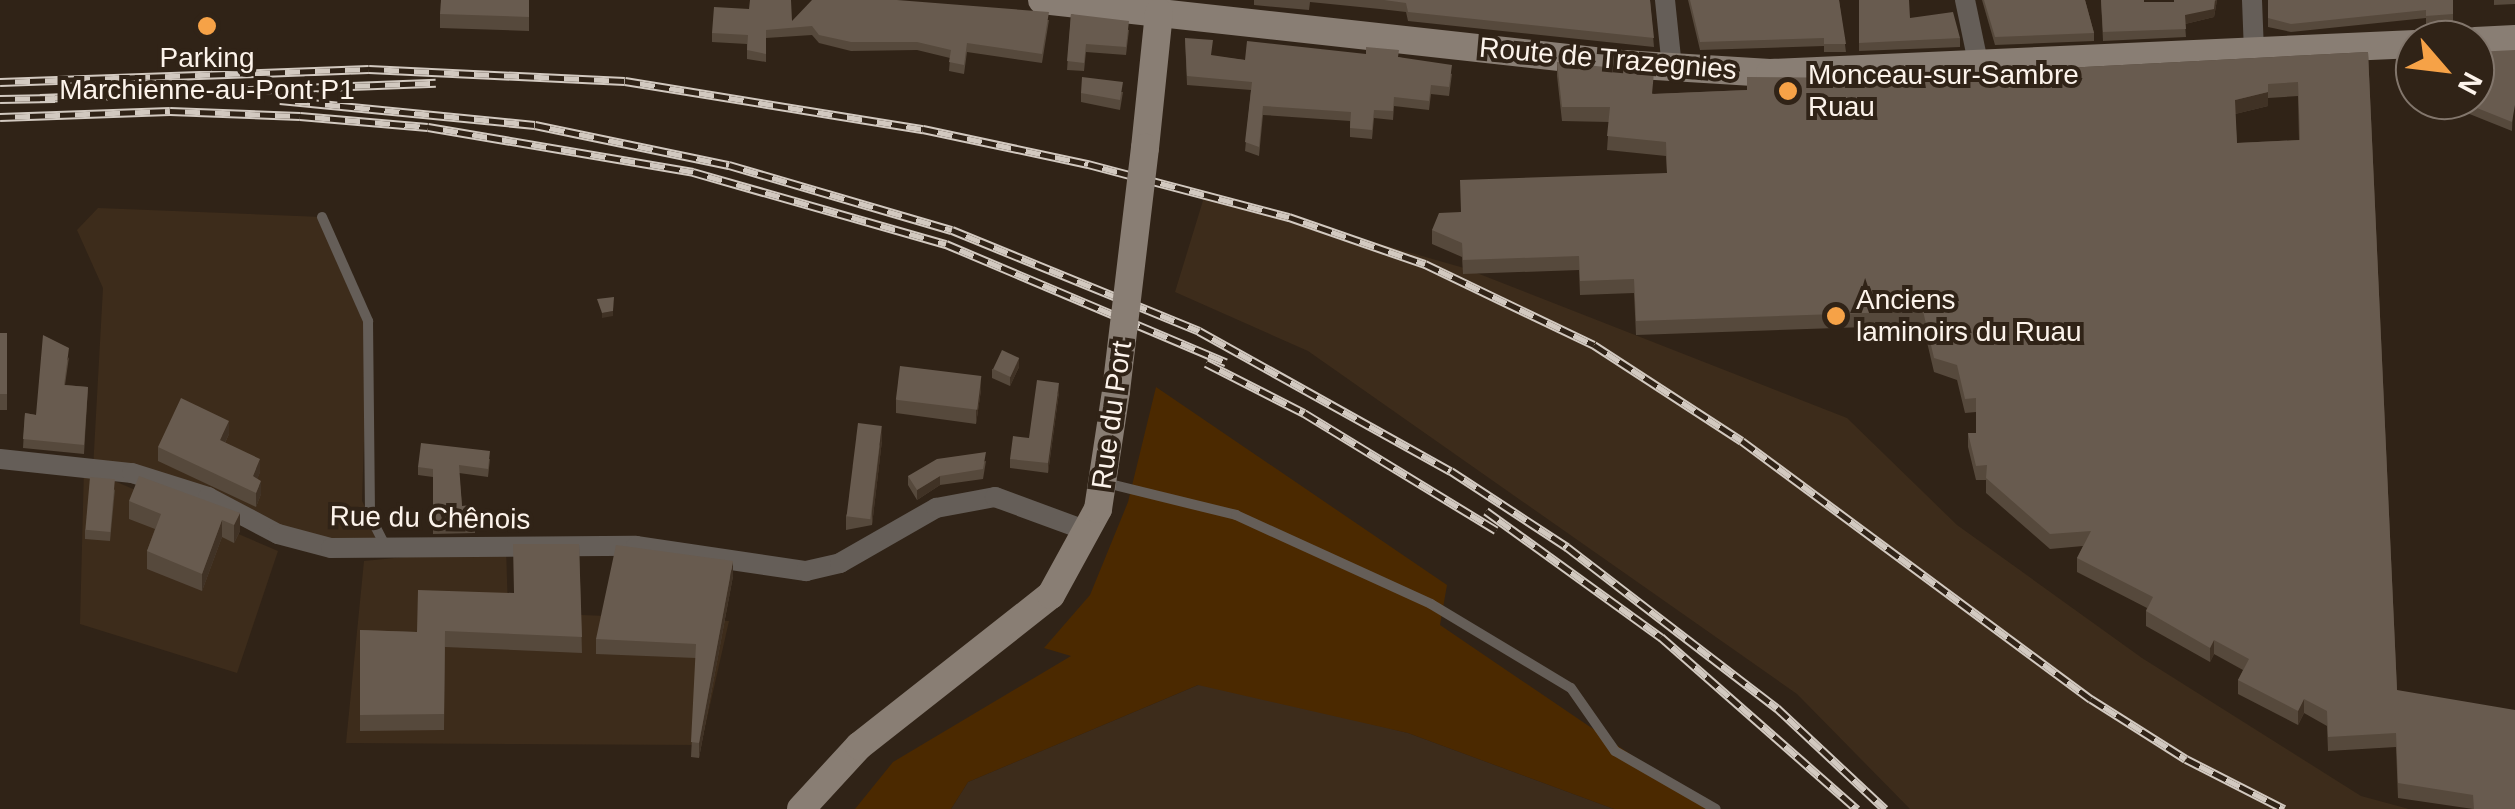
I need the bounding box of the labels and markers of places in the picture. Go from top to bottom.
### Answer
marker: Parking Marchienne-au-Pont P1 [196,15,218,37]
place label: Parking Marchienne-au-Pont P1 [59,41,355,107]
place label: Monceau-sur-Sambre Ruau [1808,58,2079,124]
marker: Monceau-sur-Sambre Ruau [1777,80,1799,102]
place label: Anciens laminoirs du Ruau [1856,283,2082,349]
marker: Anciens laminoirs du Ruau [1825,305,1847,327]

